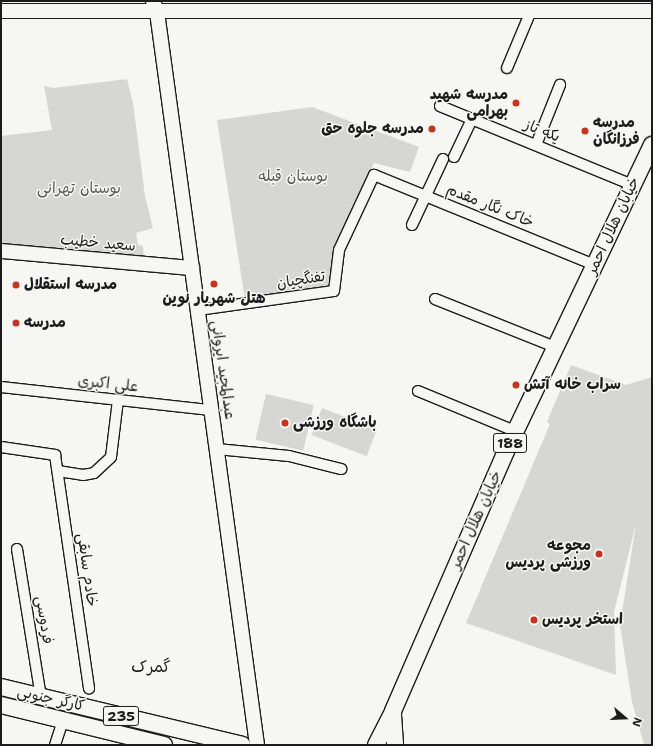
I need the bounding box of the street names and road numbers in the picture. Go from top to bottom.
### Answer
street label: یکه تاز [521,116,563,146]
street label: خیابان هلال احمر [583,174,643,278]
street label: خاک‌ نگار‌ مقدم [444,180,536,232]
street label: سعید خطیب [60,231,136,255]
street label: تفنگچیان [275,267,327,293]
street label: عبدالمجید ایروانی [207,319,239,421]
street label: علی اکبری [77,372,139,396]
road number: 188 [492,431,528,455]
street label: خیابان هلال احمر [446,468,506,572]
street label: خادم سابقی [73,532,101,608]
street label: فردوسی [31,595,57,645]
street label: کارگر جنوبی [16,683,86,715]
road number: 235 [102,704,140,728]

